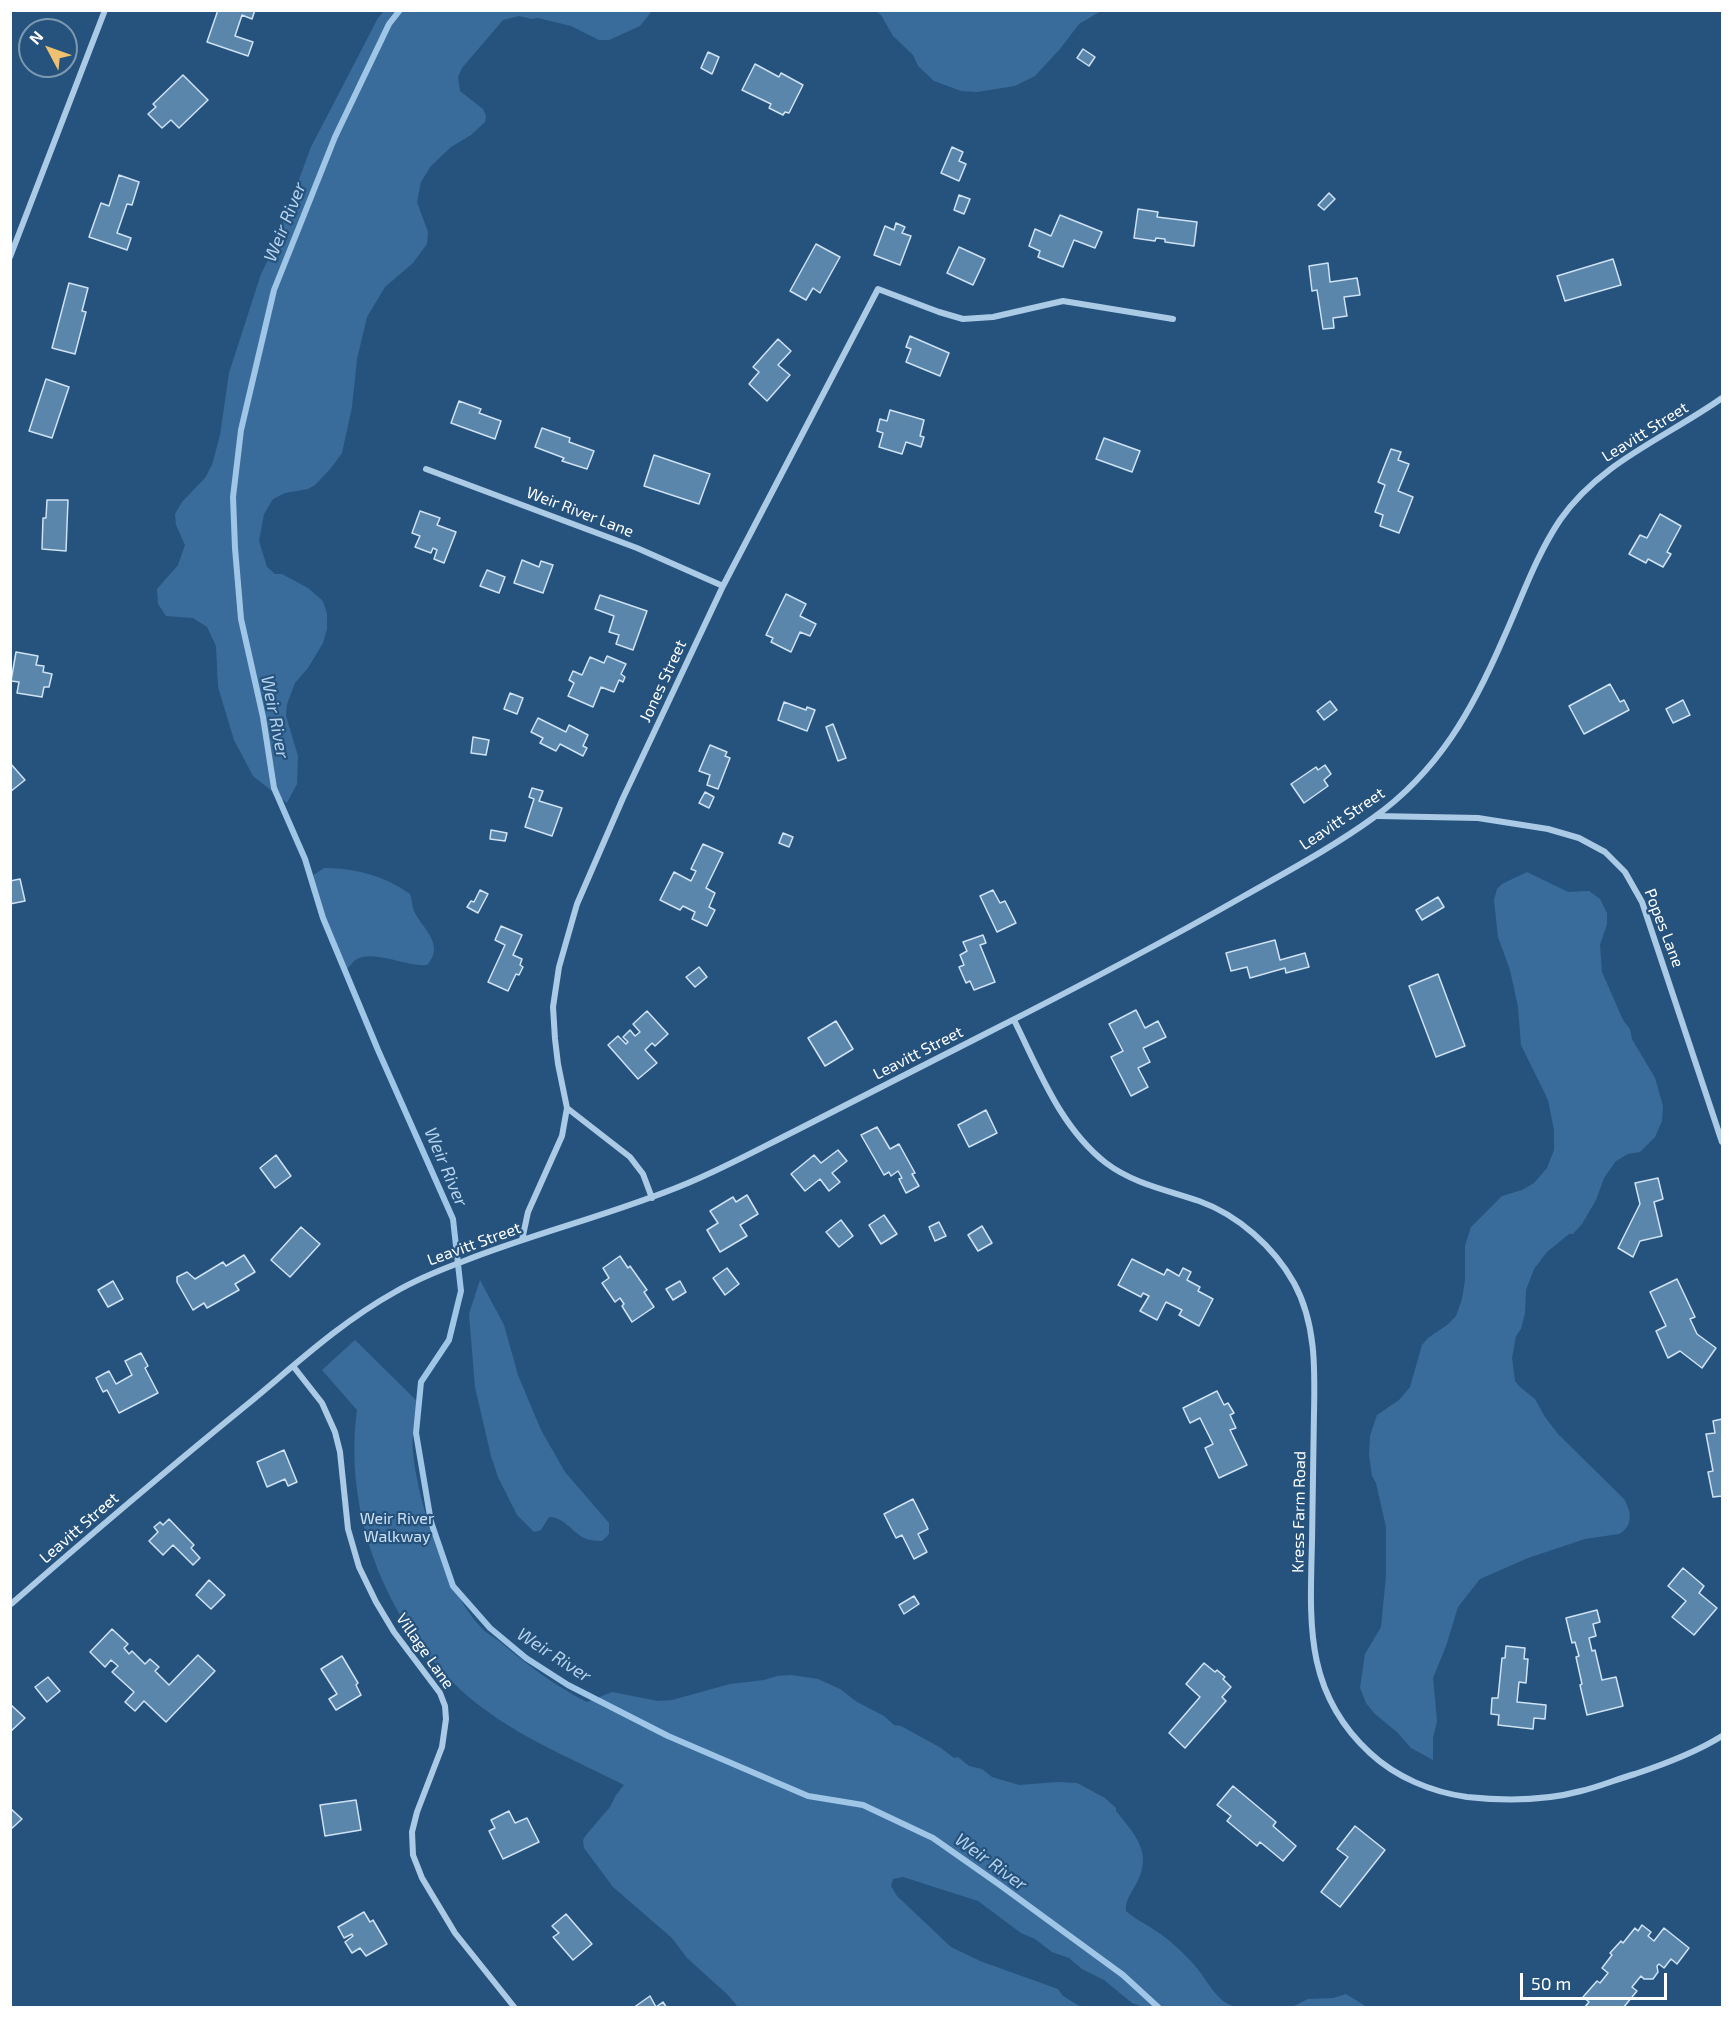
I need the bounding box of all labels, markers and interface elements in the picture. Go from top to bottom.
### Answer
north arrow [18,18,78,78]
text: N [25,27,47,48]
water label: Weir River [259,179,311,265]
street label: Leavitt Street [1598,398,1692,466]
street label: Weir River Lane [524,483,636,541]
street label: Jones Street [636,637,690,725]
water label: Weir River [256,674,294,760]
street label: Leavitt Street [1296,784,1388,854]
street label: Popes Lane [1640,886,1688,970]
street label: Leavitt Street [870,1022,966,1084]
water label: Weir River [420,1124,472,1210]
street label: Leavitt Street [425,1218,523,1270]
street label: Kress Farm Road [1288,1451,1310,1573]
street label: Leavitt Street [36,1489,122,1567]
park label: Weir River Walkway [360,1509,434,1547]
street label: Village Lane [392,1609,458,1693]
water label: Weir River [513,1623,595,1687]
water label: Weir River [951,1829,1031,1895]
scale bar [1523,1961,1670,1999]
text: 50 m [1531,1972,1571,1994]

